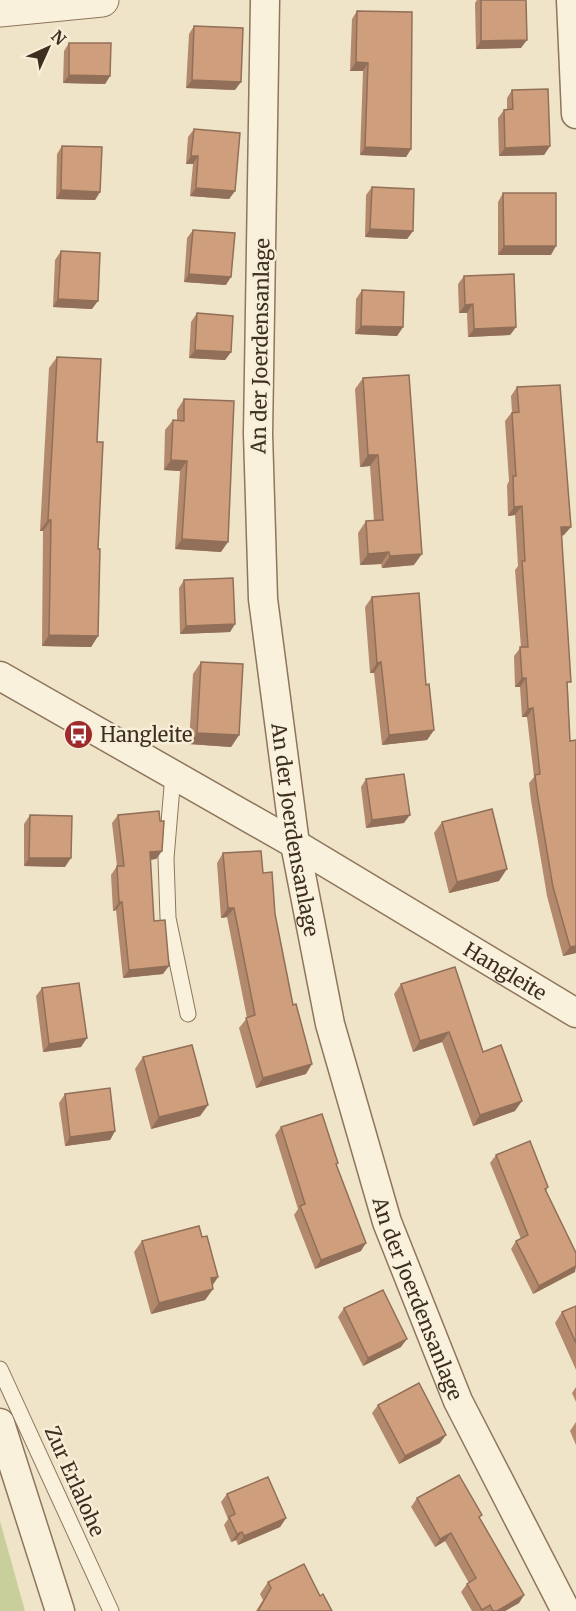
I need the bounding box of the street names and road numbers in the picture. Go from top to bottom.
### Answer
street label: An der Joerdensanlage [246,238,274,455]
street label: An der Joerdensanlage [267,720,325,938]
street label: Hangleite [459,936,551,1005]
street label: An der Joerdensanlage [368,1193,469,1403]
street label: Zur Erlalohe [40,1422,110,1540]

